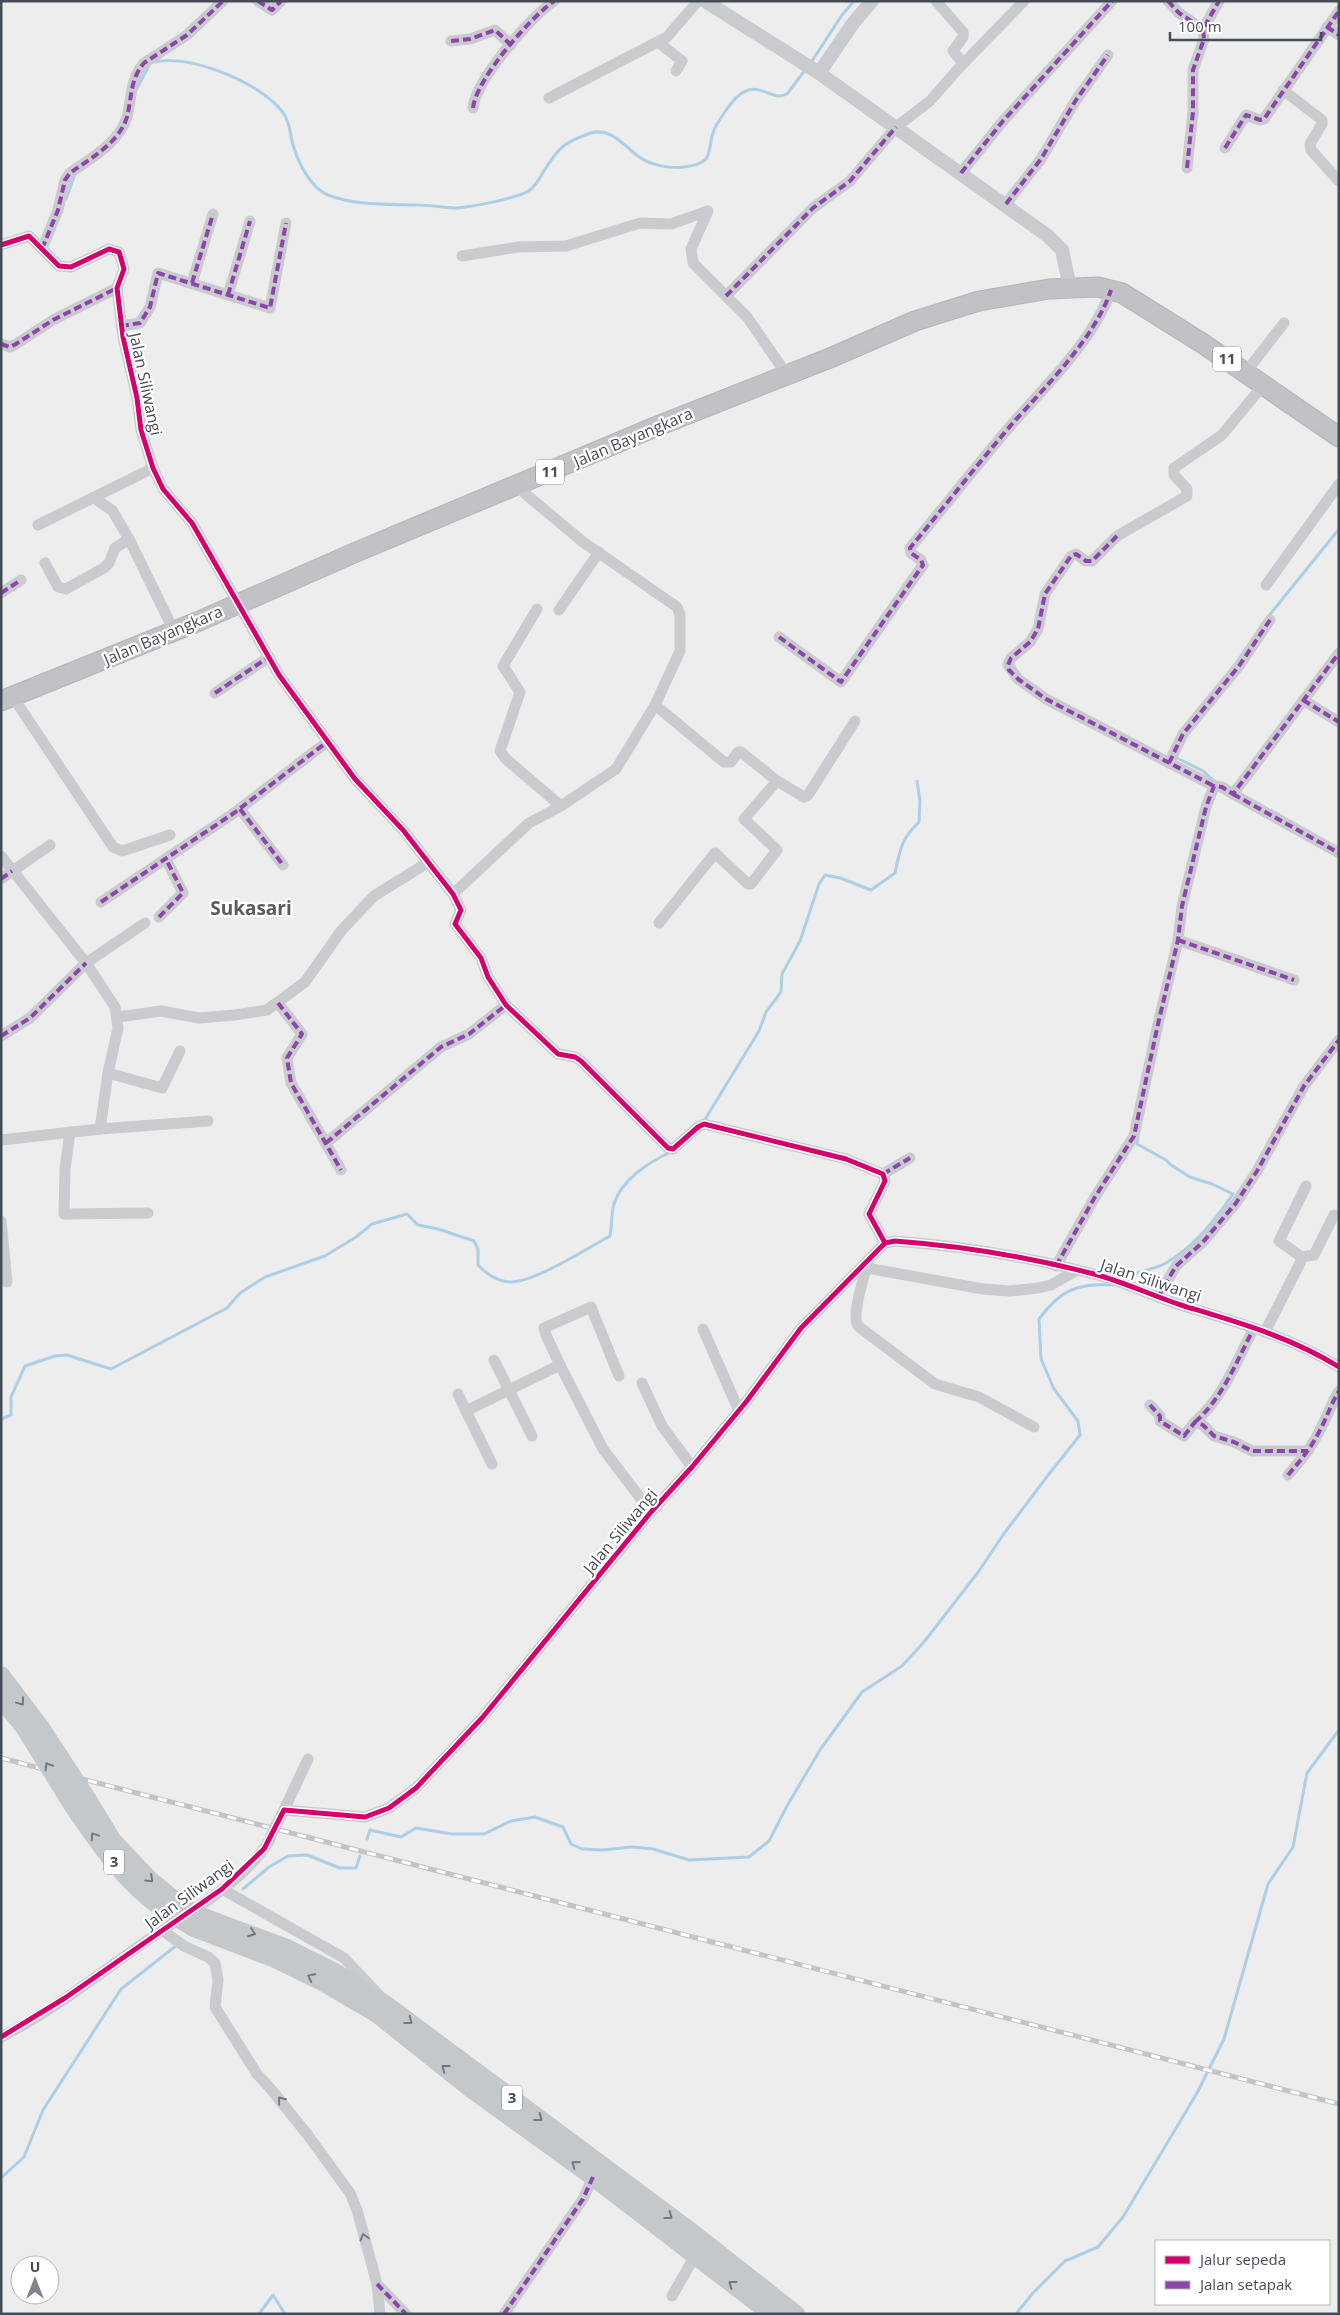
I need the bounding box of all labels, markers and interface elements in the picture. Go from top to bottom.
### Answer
scale bar [1170,10,1321,42]
text: 100 m [1178,16,1222,36]
street label: Jalan Siliwangi [124,328,168,438]
road number: 11 [1213,346,1241,372]
street label: Jalan Bayangkara [568,402,696,473]
road number: 11 [536,460,564,484]
street label: Jalan Bayangkara [98,600,226,671]
district label: Sukasari [210,895,292,921]
street label: Jalan Siliwangi [1096,1253,1204,1307]
street label: Jalan Siliwangi [577,1484,662,1580]
one-way arrow [15,1696,24,1706]
one-way arrow [45,1763,55,1772]
one-way arrow [91,1833,100,1842]
road number: 3 [104,1850,124,1874]
street label: Jalan Siliwangi [139,1854,238,1935]
one-way arrow [144,1873,153,1882]
one-way arrow [248,1927,256,1937]
one-way arrow [307,1973,316,1983]
one-way arrow [403,2015,413,2024]
one-way arrow [441,2064,450,2073]
road number: 3 [502,2086,522,2110]
one-way arrow [277,2097,286,2106]
one-way arrow [533,2113,542,2121]
one-way arrow [571,2161,581,2170]
one-way arrow [663,2210,672,2218]
one-way arrow [360,2234,370,2242]
legend [1155,2240,1330,2305]
text: Jalur sepeda [1198,2249,1286,2269]
north arrow [10,2255,60,2305]
text: U [30,2257,40,2276]
text: Jalan setapak [1198,2274,1292,2294]
one-way arrow [729,2282,738,2290]

